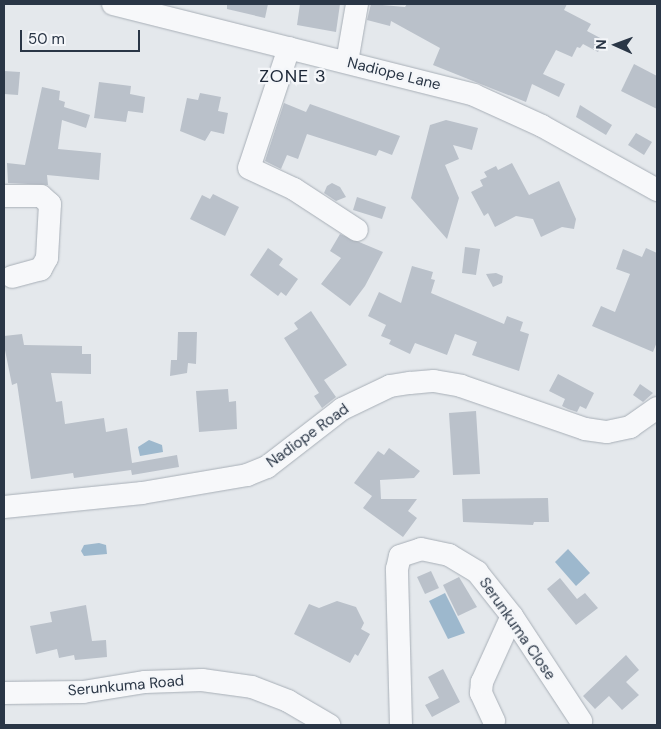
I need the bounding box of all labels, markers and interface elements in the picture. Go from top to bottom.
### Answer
scale bar [22,20,142,52]
north arrow [591,20,641,70]
text: 50 m [28,29,65,49]
text: N [592,39,610,50]
street label: Nadiope Lane [345,54,443,94]
district label: ZONE 3 [259,65,327,87]
street label: Nadiope Road [263,400,353,472]
street label: Serunkuma Close [475,574,559,684]
street label: Serunkuma Road [67,672,185,700]

